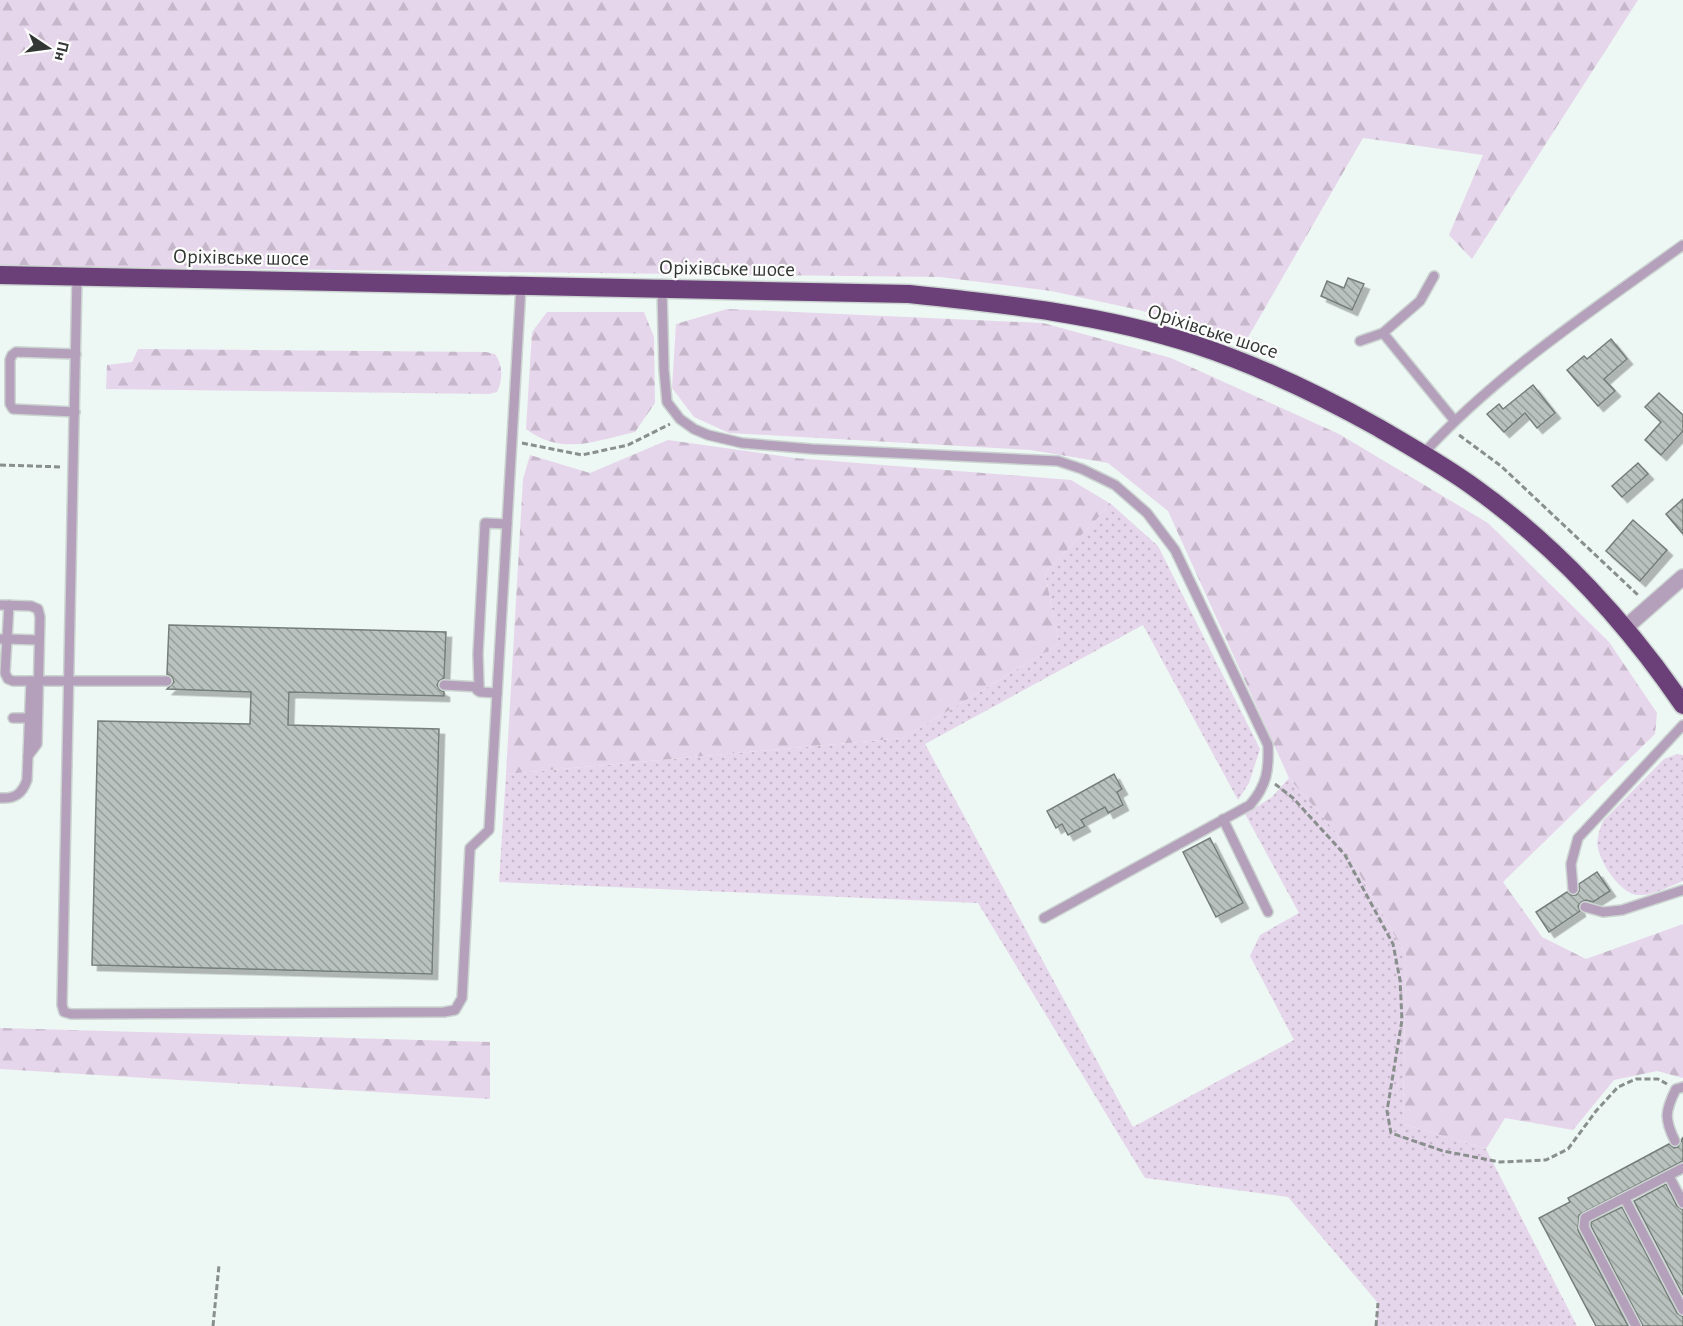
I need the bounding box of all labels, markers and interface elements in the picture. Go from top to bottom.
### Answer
north arrow [18,18,78,78]
text: Пн [52,40,72,62]
street label: Оріхівське шосе [173,246,309,269]
street label: Оріхівське шосе [659,257,795,280]
street label: Оріхівське шосе [1145,300,1281,363]

